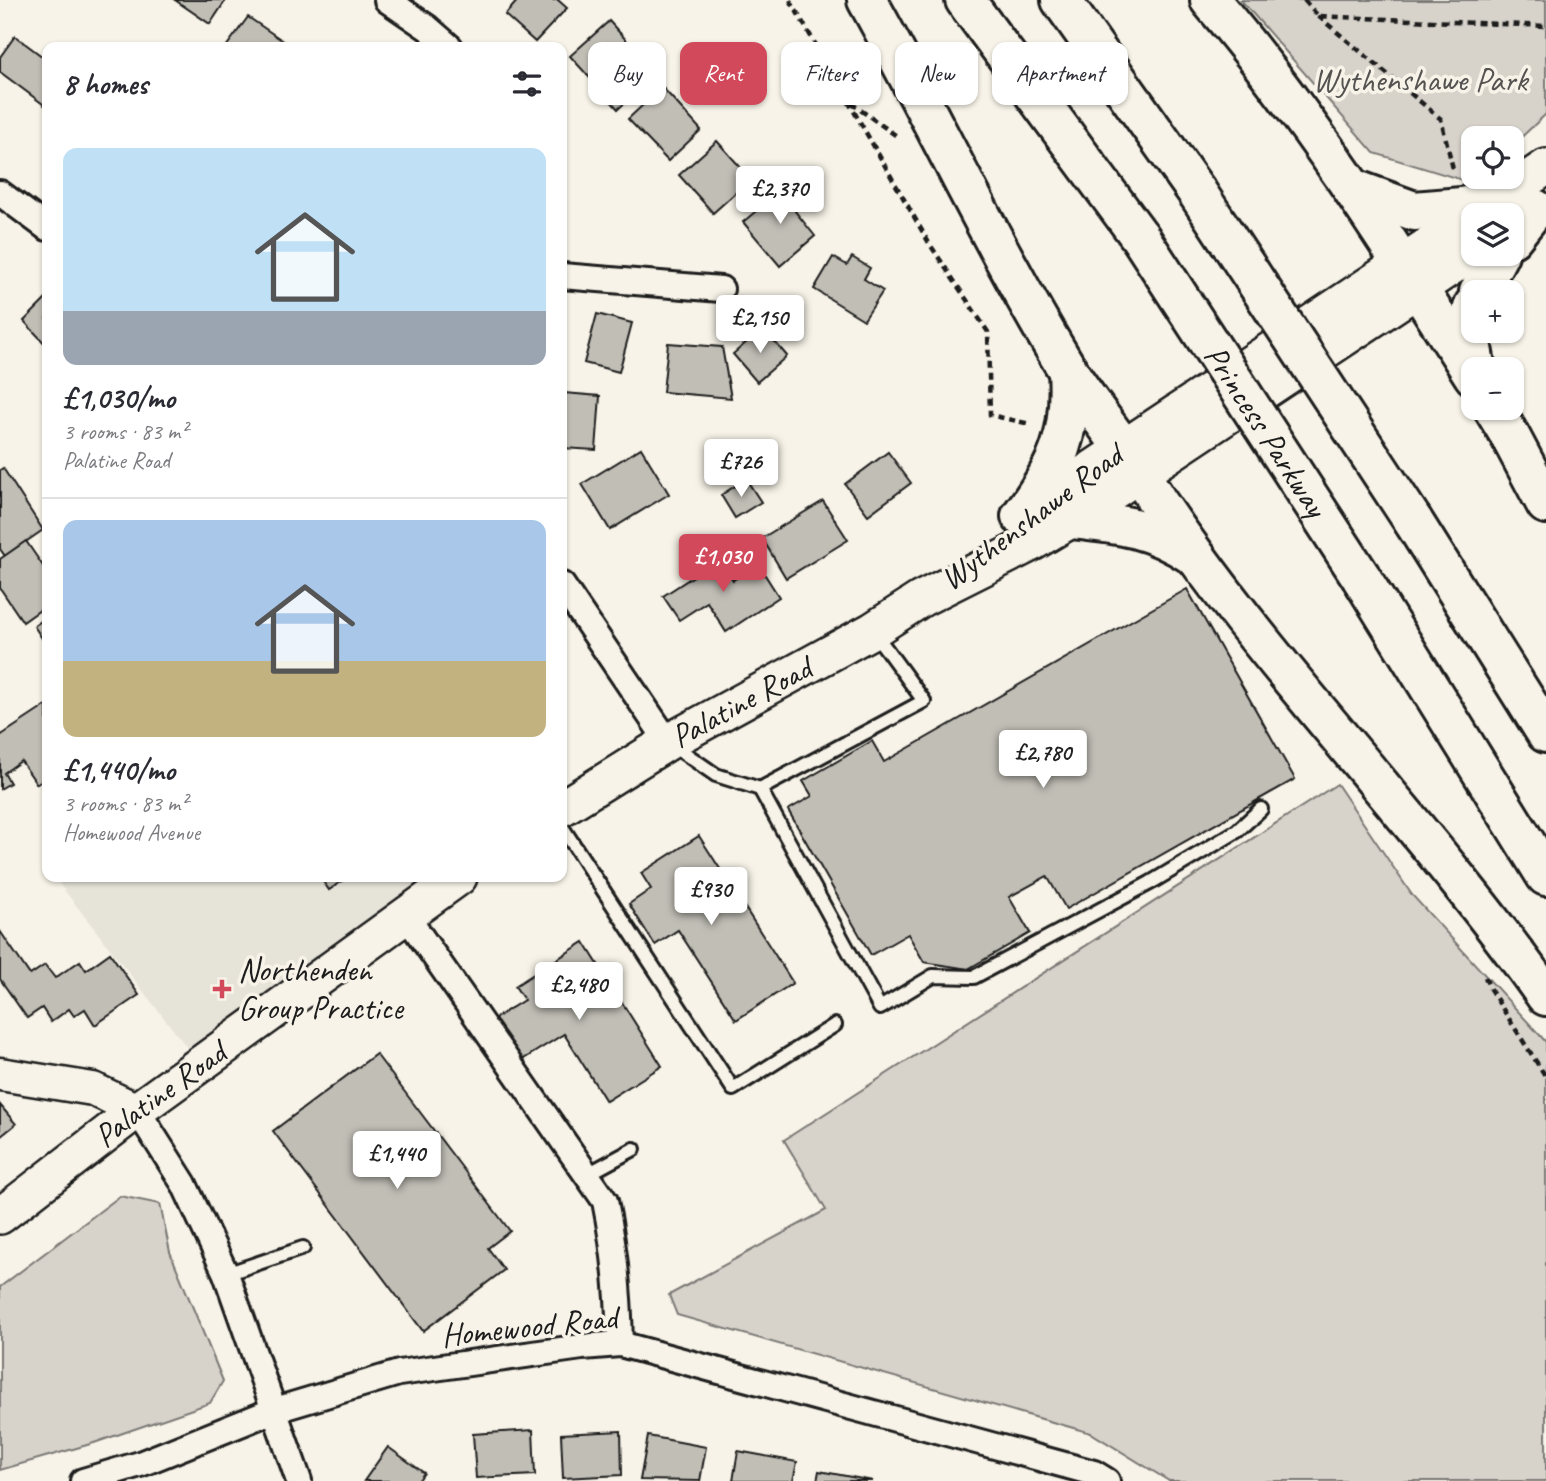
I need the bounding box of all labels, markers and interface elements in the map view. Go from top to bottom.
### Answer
chip: Buy [588,42,666,105]
chip: Rent [680,42,767,105]
chip: Filters [781,42,881,105]
chip: New [895,42,978,105]
chip: Apartment [992,42,1128,105]
park label: Wythenshawe Park [1313,59,1529,101]
text: 8 homes [63,65,148,103]
icon: filters [508,65,546,103]
map controls [1461,126,1524,420]
button: locate [1461,126,1524,189]
pin: £2,370 [723,166,837,226]
text: £2,370 [752,174,808,203]
icon: home [242,194,368,320]
button: layers [1461,203,1524,266]
button: + [1461,280,1524,343]
pin: £2,150 [703,296,817,355]
text: £2,150 [732,303,788,332]
street label: Princess Parkway [1195,337,1338,527]
button: − [1461,357,1524,420]
text: £1,030/mo [63,379,175,417]
text: 3 rooms · 83 m² [63,417,187,446]
street label: Wythenshawe Road [931,432,1135,599]
pin: £726 [700,440,782,499]
text: Palatine Road [63,446,170,475]
text: £726 [720,447,762,476]
pin: £1,030 [666,534,780,594]
text: £1,030 [695,542,751,571]
icon: home [242,566,368,692]
street label: Palatine Road [664,645,823,757]
pin: £2,780 [986,730,1100,790]
text: £2,780 [1015,738,1071,767]
text: £1,440/mo [63,751,175,789]
text: 3 rooms · 83 m² [63,789,187,818]
text: Homewood Avenue [63,818,200,847]
pin: £930 [670,867,752,927]
text: £930 [690,875,732,904]
place label: Northenden Group Practice [238,949,405,1029]
pin: £2,480 [522,962,636,1022]
text: £2,480 [551,970,607,999]
marker: Northenden Group Practice [212,979,232,999]
street label: Palatine Road [85,1029,238,1157]
pin: £1,440 [340,1132,454,1191]
text: £1,440 [369,1139,425,1168]
street label: Homewood Road [439,1295,624,1356]

